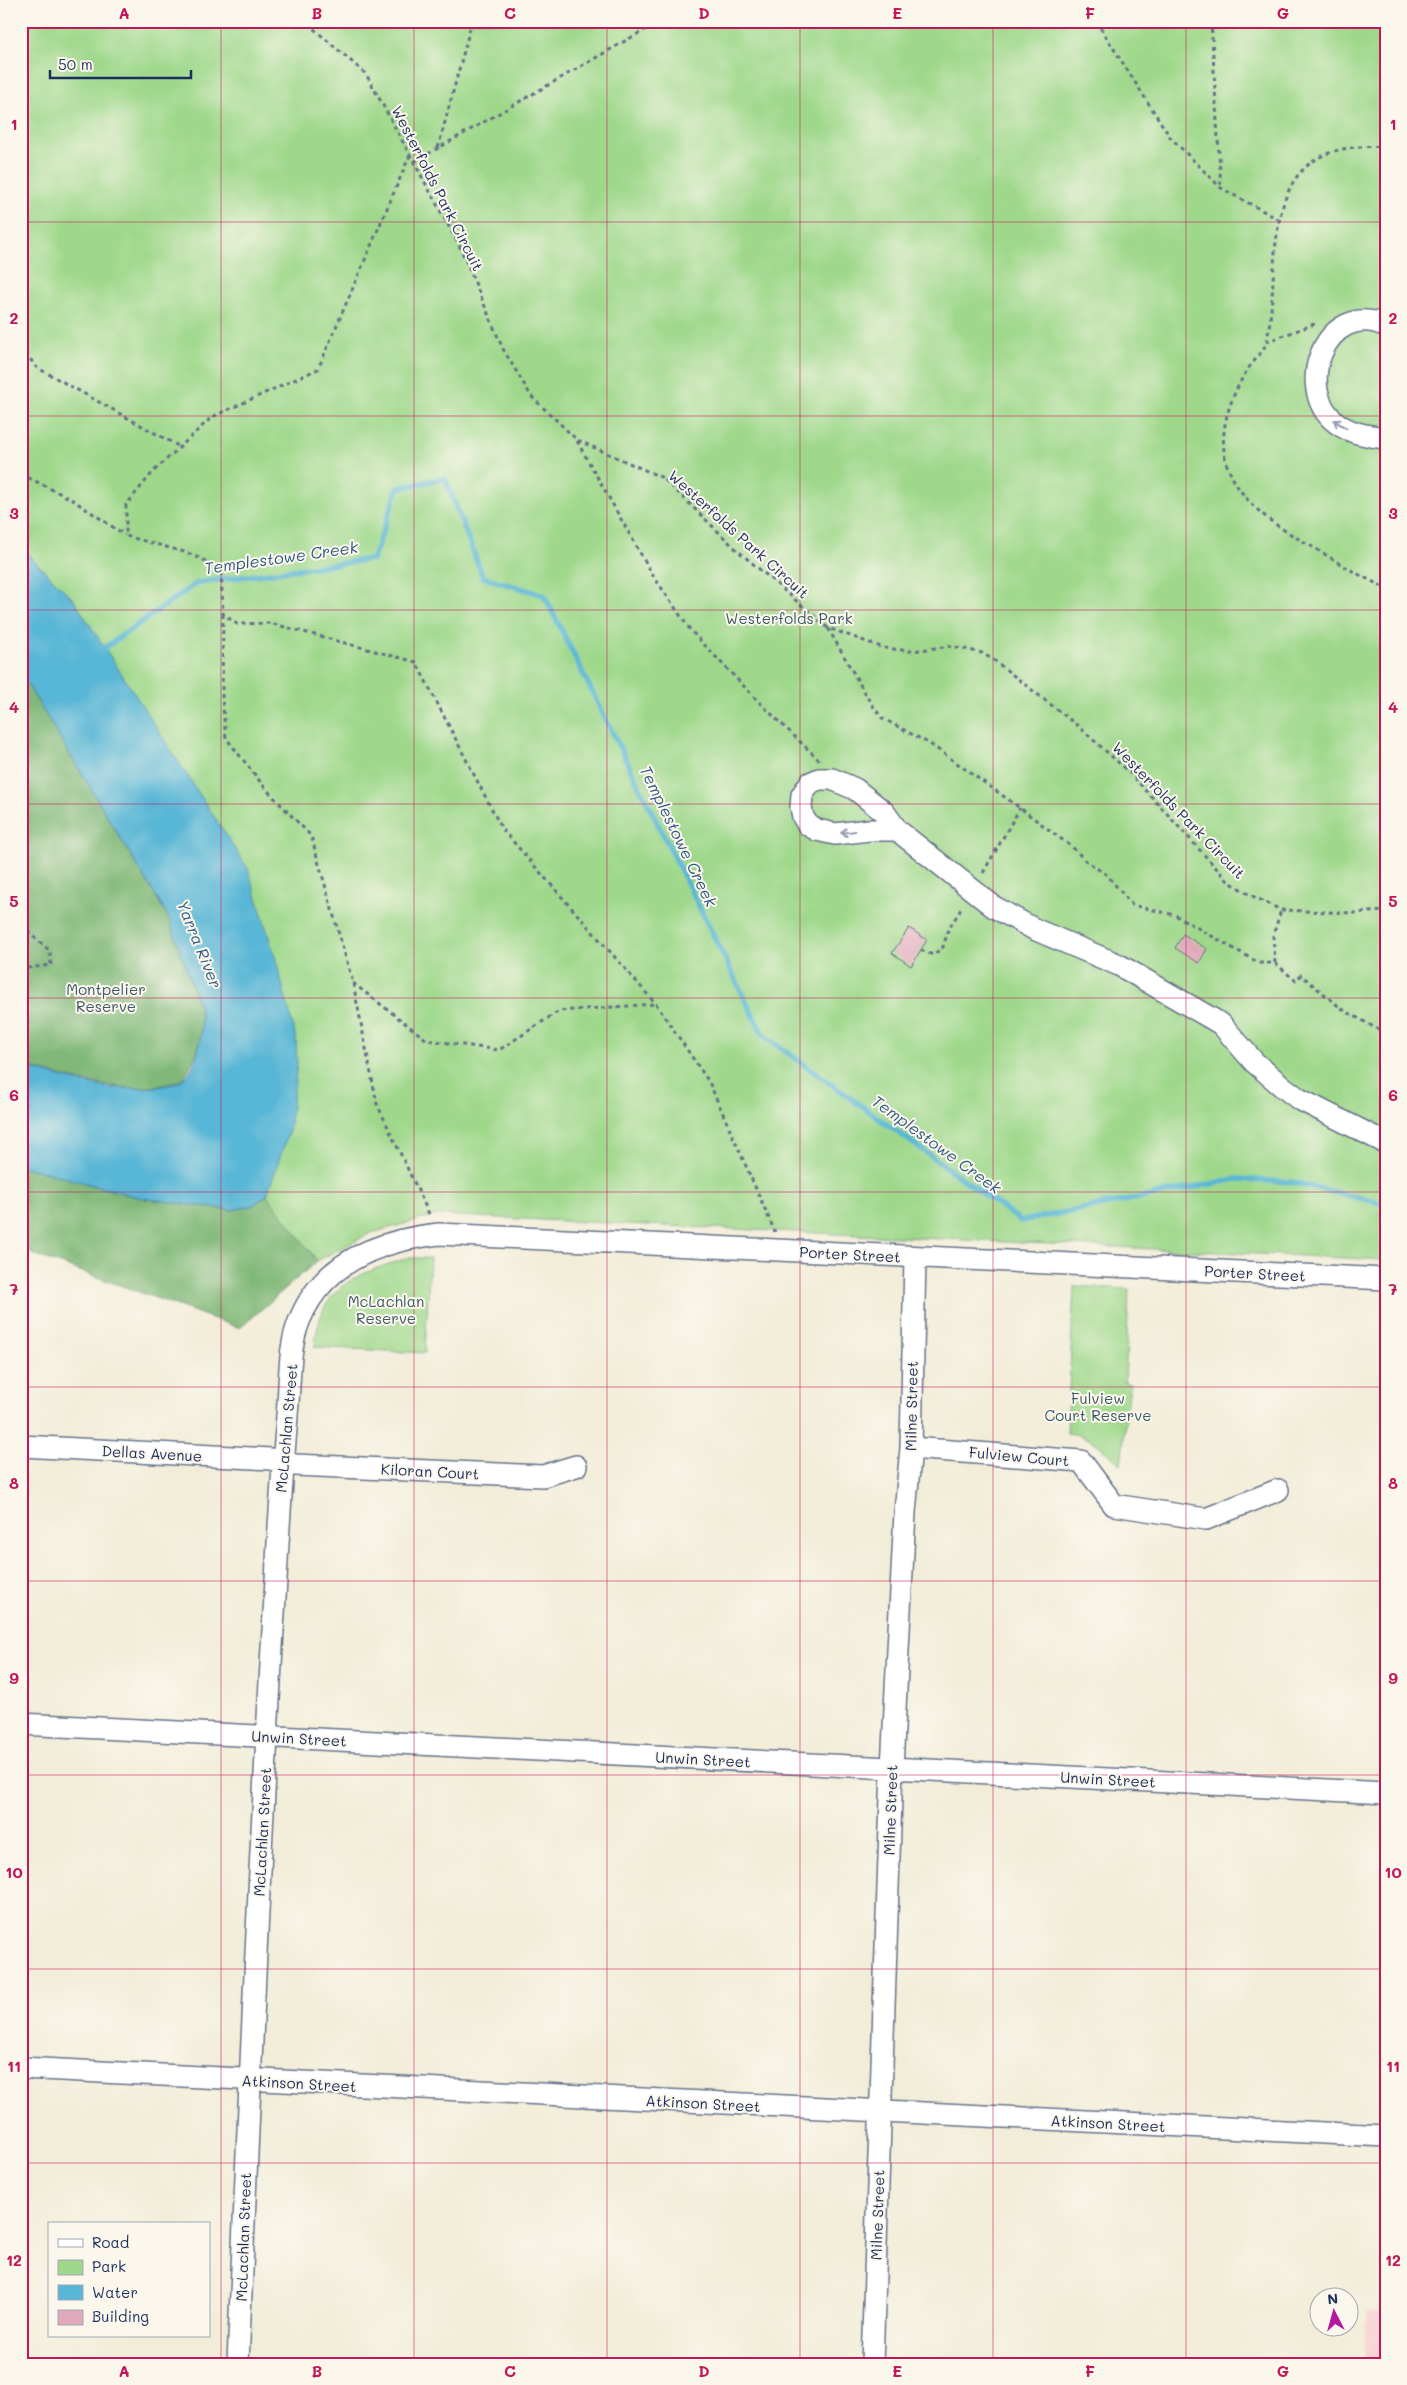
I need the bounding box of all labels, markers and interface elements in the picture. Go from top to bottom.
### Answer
text: A [118,2,130,23]
text: B [312,2,322,23]
text: C [504,2,516,23]
text: D [698,2,710,23]
text: E [892,2,902,23]
text: F [1085,2,1095,23]
text: G [1277,2,1289,23]
scale bar [50,48,191,80]
text: 50 m [58,54,93,74]
street label: Westerfolds Park Circuit [388,102,488,274]
text: 1 [10,113,18,134]
text: 1 [1389,113,1397,134]
text: 2 [10,307,19,328]
text: 2 [1389,307,1398,328]
one-way arrow [1333,419,1347,429]
street label: Westerfolds Park Circuit [664,465,814,603]
text: 3 [9,502,19,523]
text: 3 [1388,502,1398,523]
water label: Templestowe Creek [203,536,360,578]
park label: Westerfolds Park [725,608,853,628]
text: 4 [9,696,19,717]
text: 4 [1388,696,1398,717]
street label: Westerfolds Park Circuit [1108,737,1250,883]
water label: Templestowe Creek [636,762,723,911]
one-way arrow [841,828,857,838]
text: 5 [9,890,19,911]
text: 5 [1388,890,1398,911]
water label: Yarra River [173,897,227,991]
park label: Montpelier Reserve [66,979,146,1016]
text: 6 [9,1084,19,1105]
text: 6 [1388,1084,1398,1105]
water label: Templestowe Creek [868,1090,1006,1198]
street label: Porter Street [799,1241,901,1267]
street label: Porter Street [1204,1260,1306,1286]
text: 7 [10,1278,19,1299]
text: 7 [1389,1278,1398,1299]
park label: McLachlan Reserve [348,1291,424,1328]
street label: Milne Street [900,1361,922,1451]
street label: McLachlan Street [270,1363,302,1493]
park label: Fulview Court Reserve [1045,1388,1151,1425]
street label: Dellas Avenue [101,1440,203,1466]
street label: Fulview Court [968,1442,1070,1470]
street label: Kiloran Court [380,1458,480,1484]
text: 8 [9,1472,19,1493]
text: 8 [1388,1472,1398,1493]
text: 9 [9,1667,19,1688]
text: 9 [1388,1667,1398,1688]
street label: Unwin Street [251,1726,347,1750]
street label: Unwin Street [655,1747,751,1771]
street label: Milne Street [878,1764,902,1856]
street label: McLachlan Street [249,1767,275,1897]
street label: Unwin Street [1060,1767,1156,1791]
text: 10 [5,1861,23,1882]
text: 10 [1384,1861,1402,1882]
text: 11 [7,2055,21,2076]
text: 11 [1386,2055,1400,2076]
street label: Atkinson Street [241,2070,357,2096]
street label: Atkinson Street [645,2090,761,2116]
street label: Atkinson Street [1050,2110,1166,2136]
street label: Milne Street [865,2169,889,2261]
street label: McLachlan Street [231,2172,255,2302]
legend [48,2222,210,2338]
text: Road [92,2232,129,2252]
text: 12 [6,2249,22,2270]
text: 12 [1385,2249,1401,2270]
text: Park [92,2256,126,2276]
text: Water [92,2282,138,2302]
north arrow [1310,2288,1360,2338]
text: N [1326,2289,1339,2309]
text: Building [92,2306,149,2326]
text: A [118,2360,130,2381]
text: B [312,2360,322,2381]
text: C [504,2360,516,2381]
text: D [698,2360,710,2381]
text: E [892,2360,902,2381]
text: F [1085,2360,1095,2381]
text: G [1277,2360,1289,2381]

